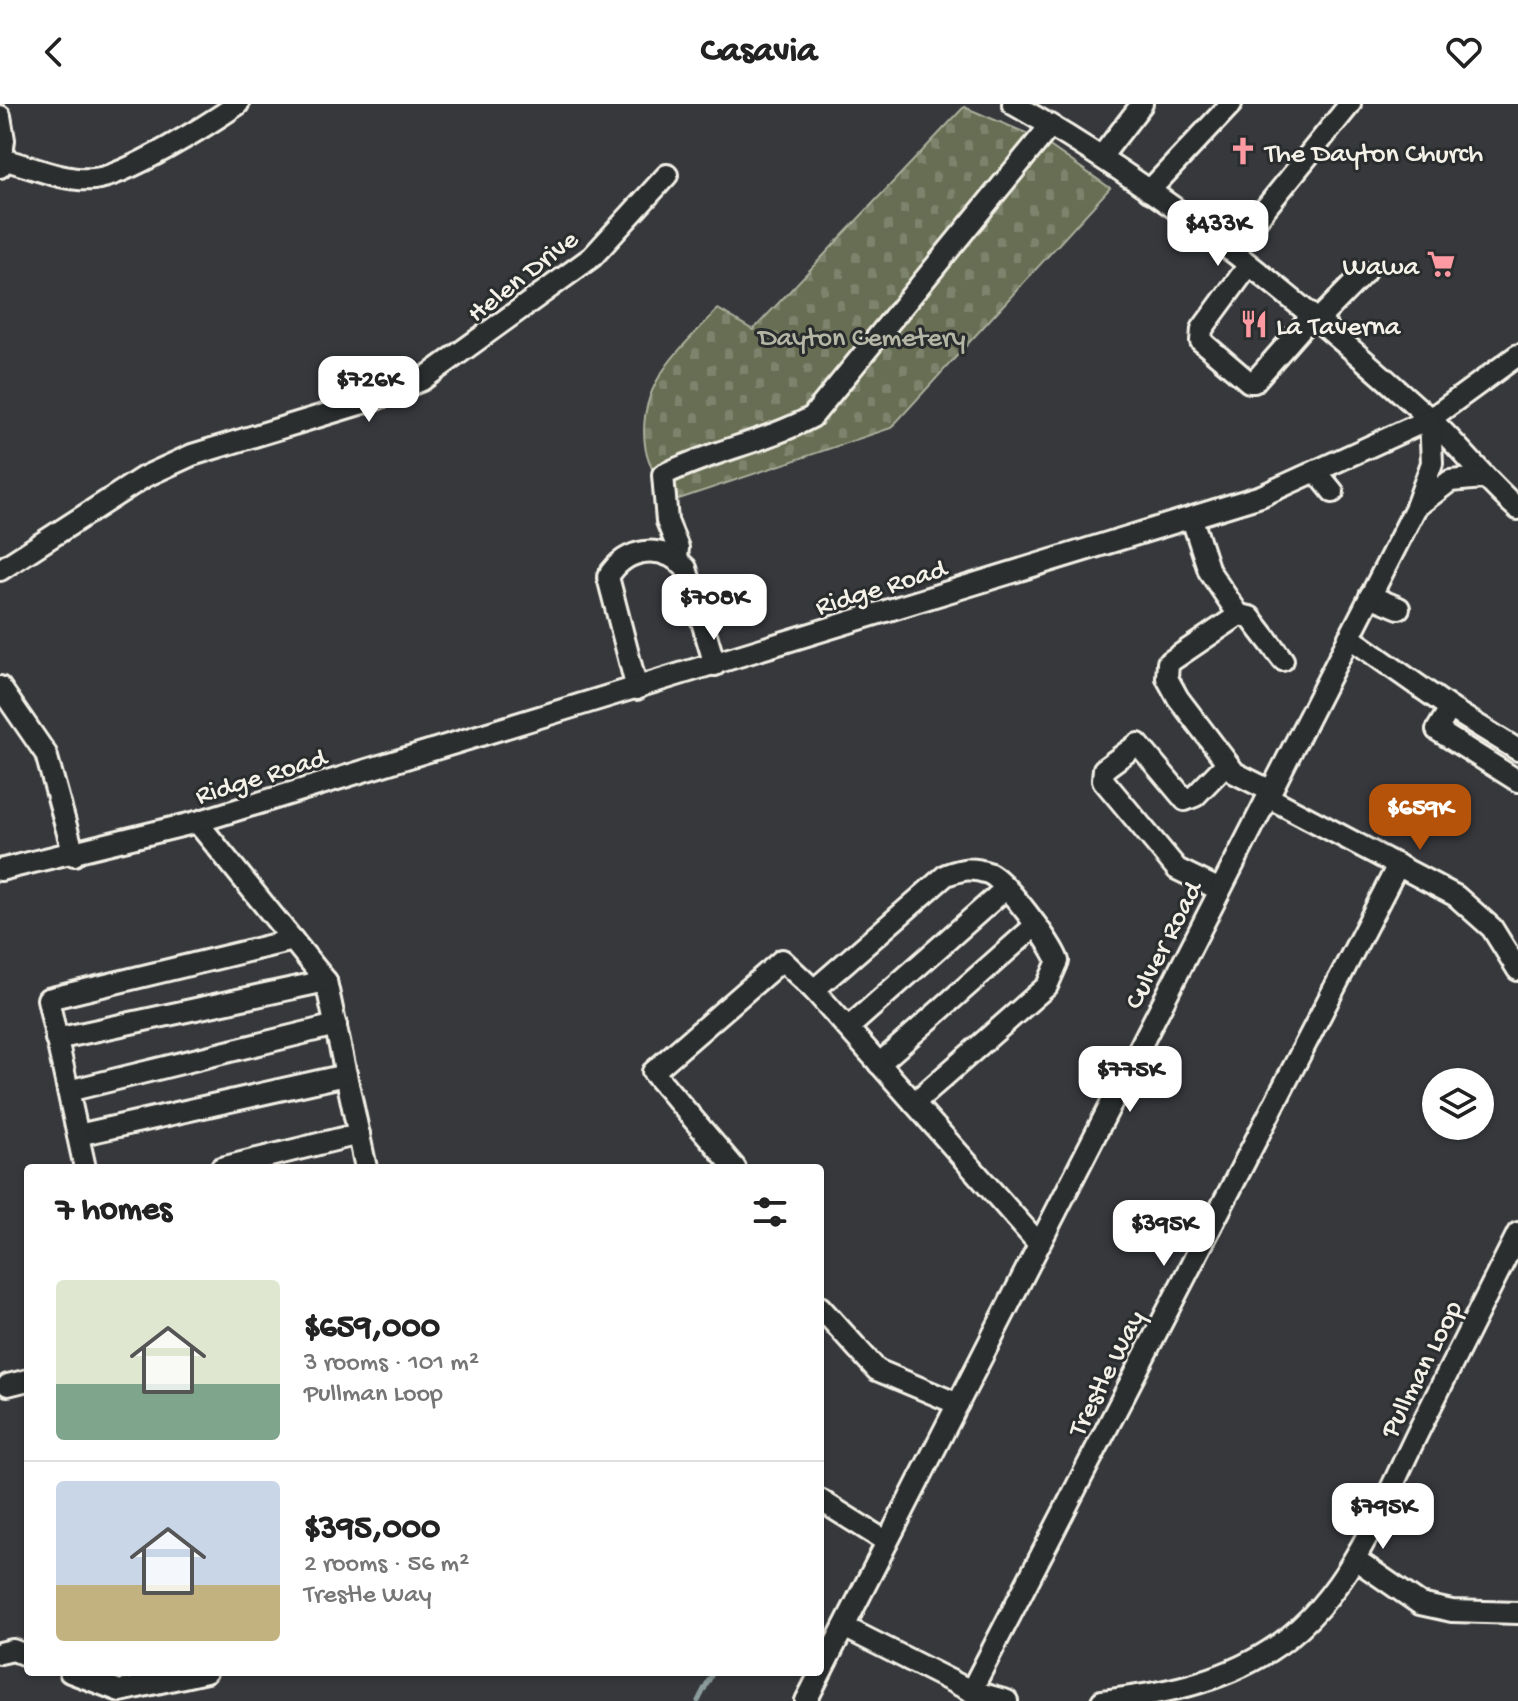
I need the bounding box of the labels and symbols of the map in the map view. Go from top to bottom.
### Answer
church icon: The Dayton Church [1228,136,1258,166]
place label: The Dayton Church [1263,139,1483,172]
pin: $433K [1162,200,1274,268]
street label: Helen Drive [462,224,586,331]
supermarket icon: Wawa [1426,249,1456,279]
place label: Wawa [1342,252,1420,285]
restaurant icon: La Taverna [1239,309,1269,339]
place label: La Taverna [1276,312,1402,345]
park label: Dayton Cemetery [756,323,966,356]
pin: $726K [313,356,425,424]
street label: Ridge Road [812,553,953,625]
pin: $708K [658,574,770,642]
street label: Ridge Road [192,742,333,814]
pin: $659K [1364,784,1476,852]
street label: Culver Road [1119,874,1212,1015]
pin: $775K [1074,1046,1186,1114]
pin: $395K [1108,1200,1220,1268]
street label: Pullman Loop [1374,1296,1472,1445]
street label: Trestle Way [1061,1305,1154,1444]
pin: $795K [1327,1483,1439,1551]

